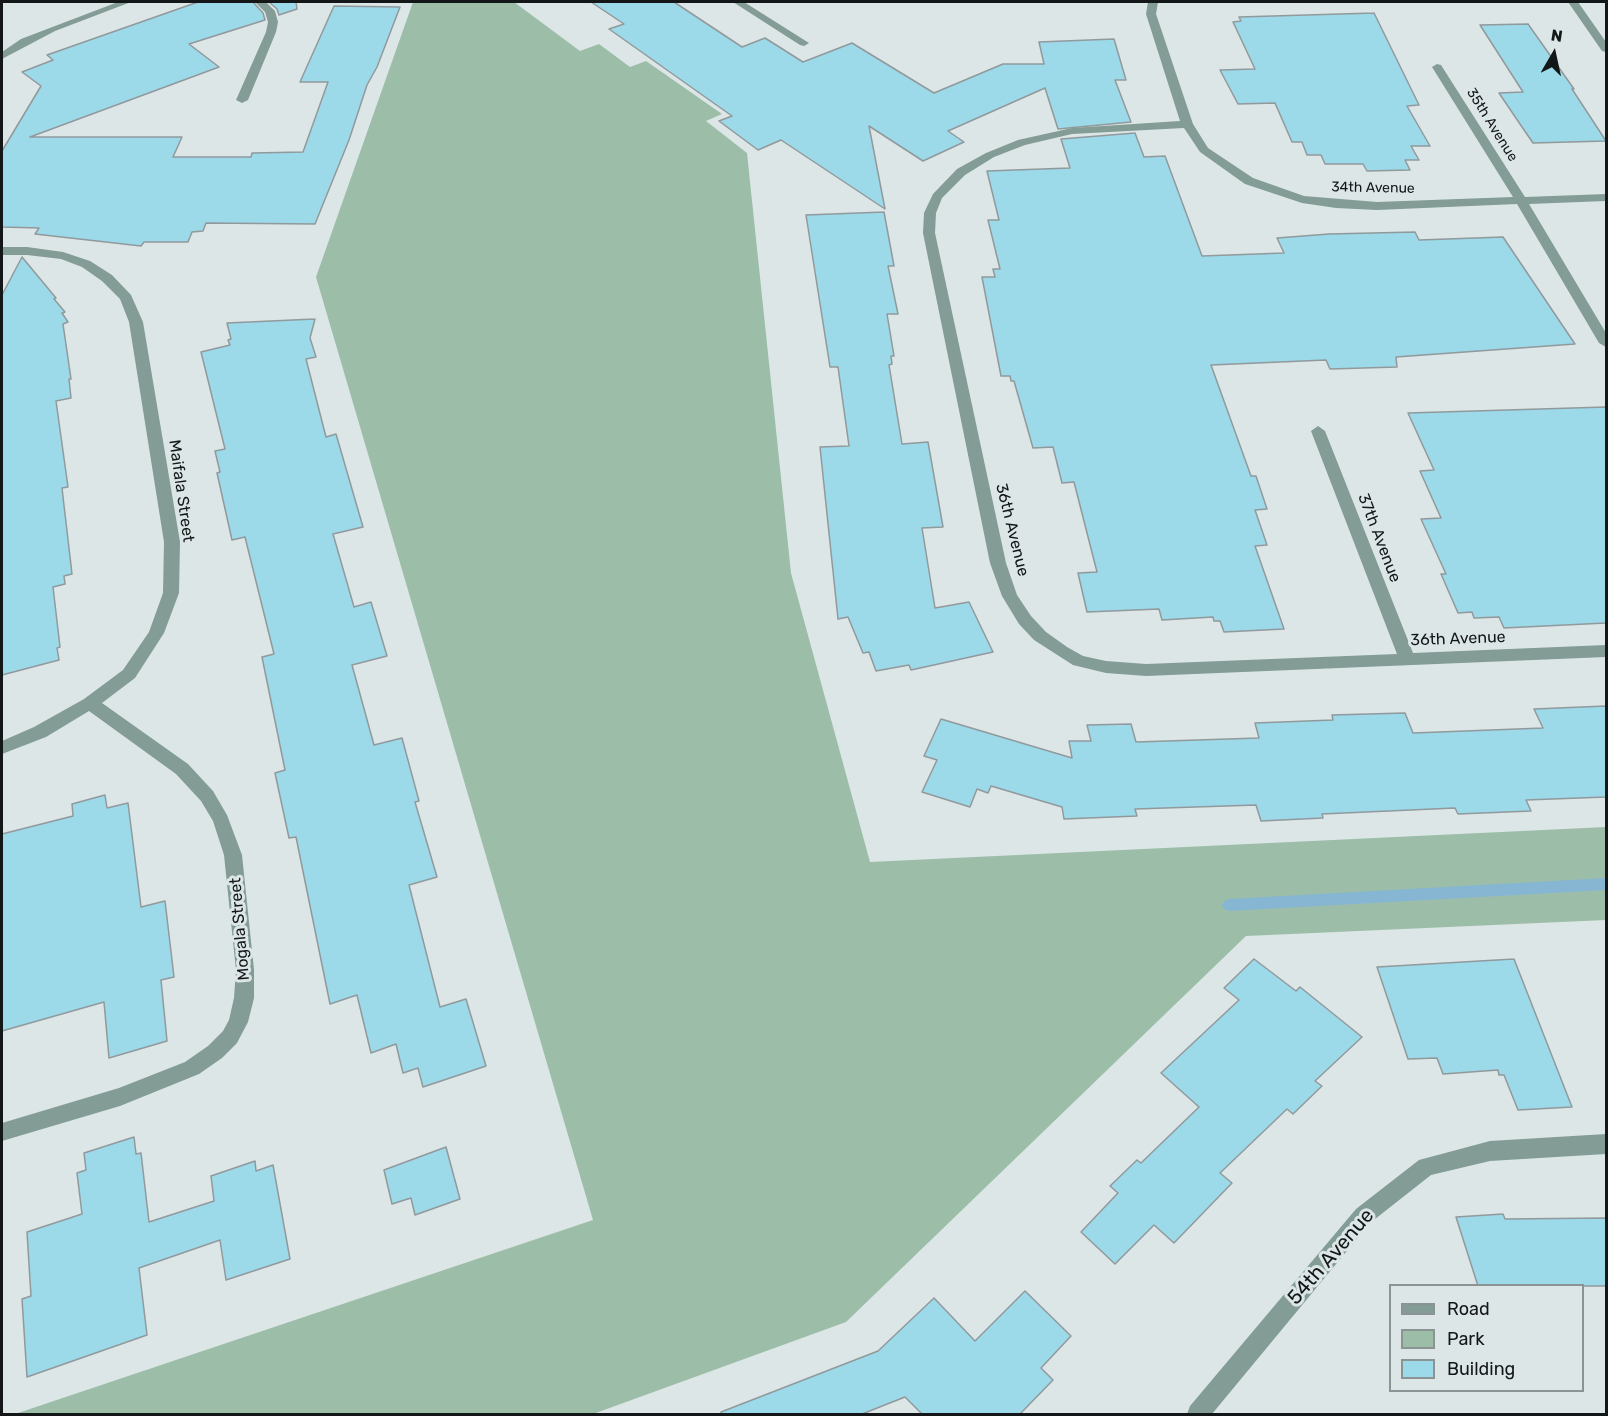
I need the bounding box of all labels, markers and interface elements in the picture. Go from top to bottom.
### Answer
north arrow [1524,24,1584,84]
text: N [1550,25,1564,46]
street label: 35th Avenue [1463,85,1521,165]
street label: 34th Avenue [1331,179,1415,197]
street label: Maifala Street [164,439,198,543]
street label: 36th Avenue [991,481,1033,579]
street label: 37th Avenue [1353,491,1405,585]
street label: 36th Avenue [1410,628,1506,650]
street label: Mogala Street [226,877,254,981]
street label: 54th Avenue [1283,1204,1379,1310]
legend [1389,1284,1584,1392]
text: Road [1447,1298,1490,1320]
text: Park [1447,1328,1484,1350]
text: Building [1447,1358,1515,1380]

